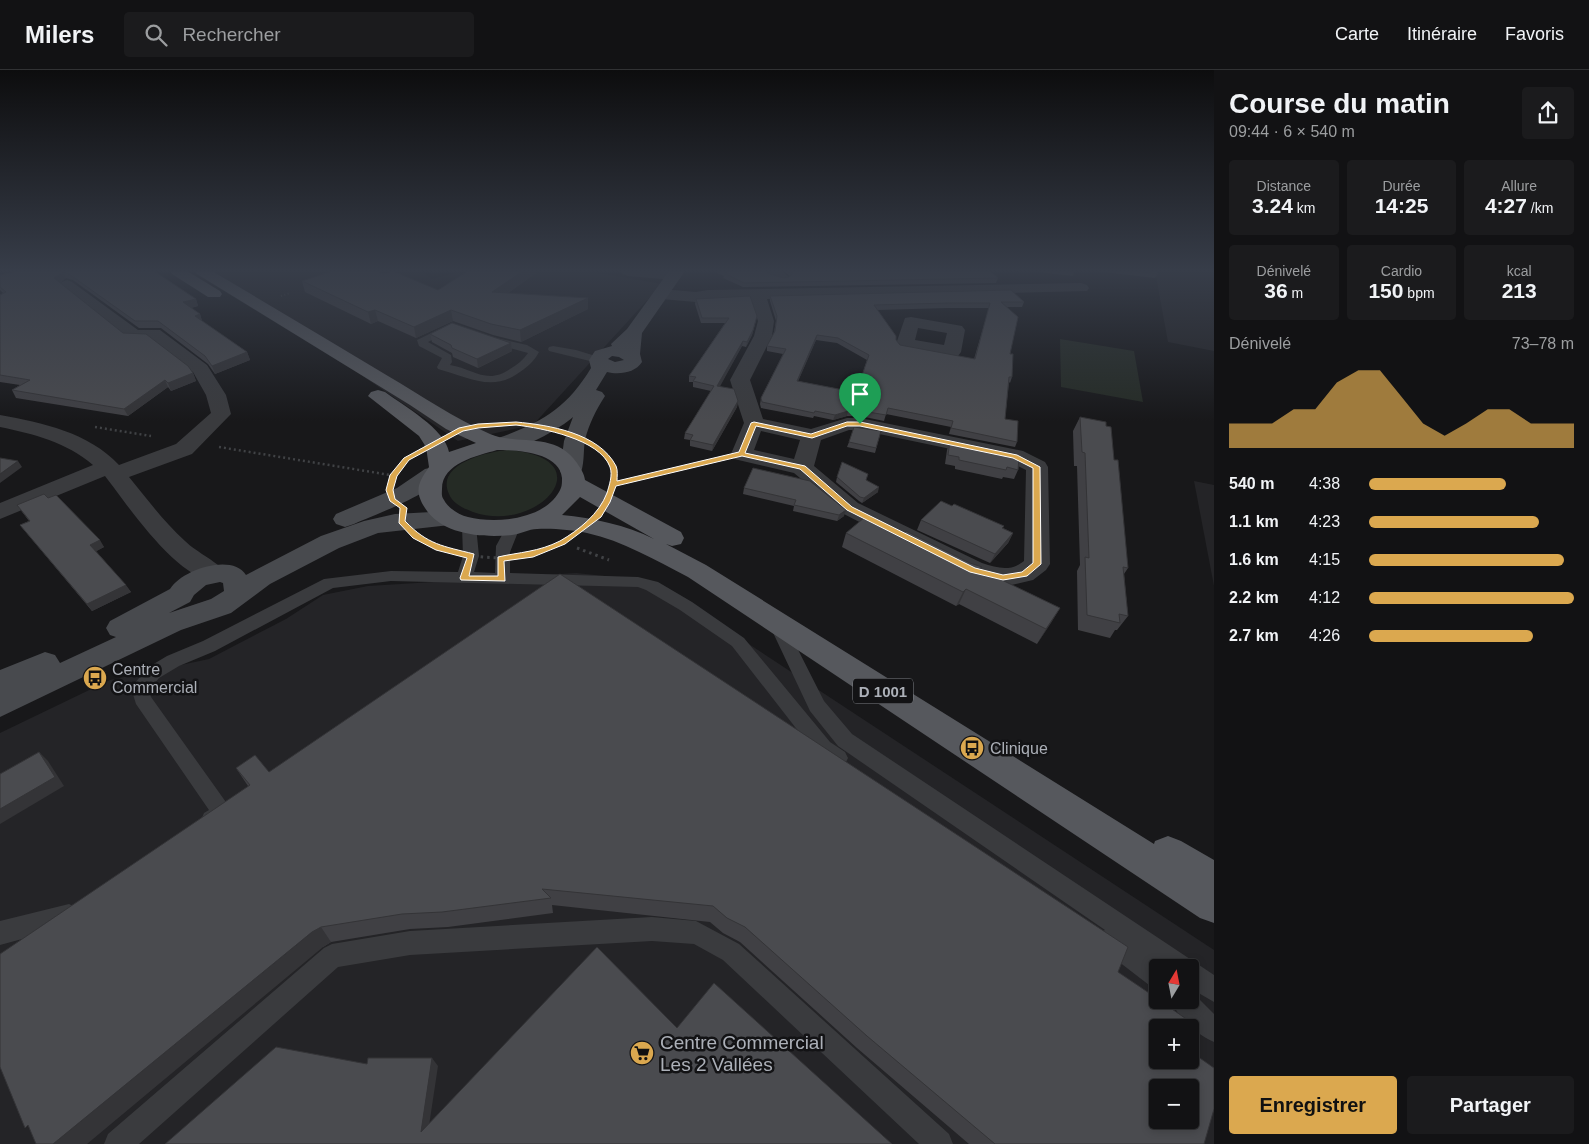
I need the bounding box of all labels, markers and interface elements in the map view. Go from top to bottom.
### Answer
search box [124,12,474,57]
text: Milers [25,21,94,48]
icon: search [142,21,170,49]
text: Rechercher [182,24,281,45]
text: Carte [1335,24,1379,44]
text: Itinéraire [1407,24,1477,44]
text: Favoris [1505,24,1564,44]
button: share [1522,87,1574,139]
text: Course du matin [1229,88,1450,119]
text: 09:44 · 6 × 540 m [1229,123,1355,140]
text: Distance [1257,178,1311,194]
text: Durée [1382,178,1421,194]
text: Allure [1501,178,1537,194]
text: 3.24 [1252,194,1293,217]
text: 14:25 [1375,194,1428,217]
text: 4:27 [1485,194,1527,217]
text: km [1293,200,1316,216]
text: /km [1527,200,1553,216]
text: Dénivelé [1257,263,1311,279]
text: Cardio [1381,263,1422,279]
text: kcal [1507,263,1532,279]
text: 36 [1264,279,1288,302]
text: 150 [1368,279,1403,302]
text: 213 [1502,279,1537,302]
text: m [1288,285,1303,301]
text: bpm [1403,285,1435,301]
text: Dénivelé [1229,335,1291,352]
text: 73–78 m [1512,335,1574,352]
pin [839,373,881,424]
icon: arrive [846,380,874,408]
text: 540 m [1229,475,1274,492]
text: 4:38 [1309,475,1340,492]
text: 1.1 km [1229,513,1279,530]
text: 4:23 [1309,513,1340,530]
text: 1.6 km [1229,551,1279,568]
text: 4:15 [1309,551,1340,568]
text: 2.2 km [1229,589,1279,606]
text: 4:12 [1309,589,1340,606]
text: 2.7 km [1229,627,1279,644]
text: 4:26 [1309,627,1340,644]
place label: Centre Commercial [112,661,197,696]
bus stop icon: Centre Commercial [82,665,108,691]
road number: D 1001 [853,678,913,704]
bus stop icon: Clinique [959,735,985,761]
place label: Clinique [990,740,1048,757]
north arrow [1149,959,1199,1009]
map controls [1149,959,1199,1129]
button: + [1149,1019,1199,1069]
place label: Centre Commercial Les 2 Vallées [660,1032,824,1075]
supermarket icon: Centre Commercial Les 2 Vallées [629,1040,655,1066]
button: Enregistrer [1229,1076,1397,1134]
button: Partager [1407,1076,1574,1134]
button: − [1149,1079,1199,1129]

